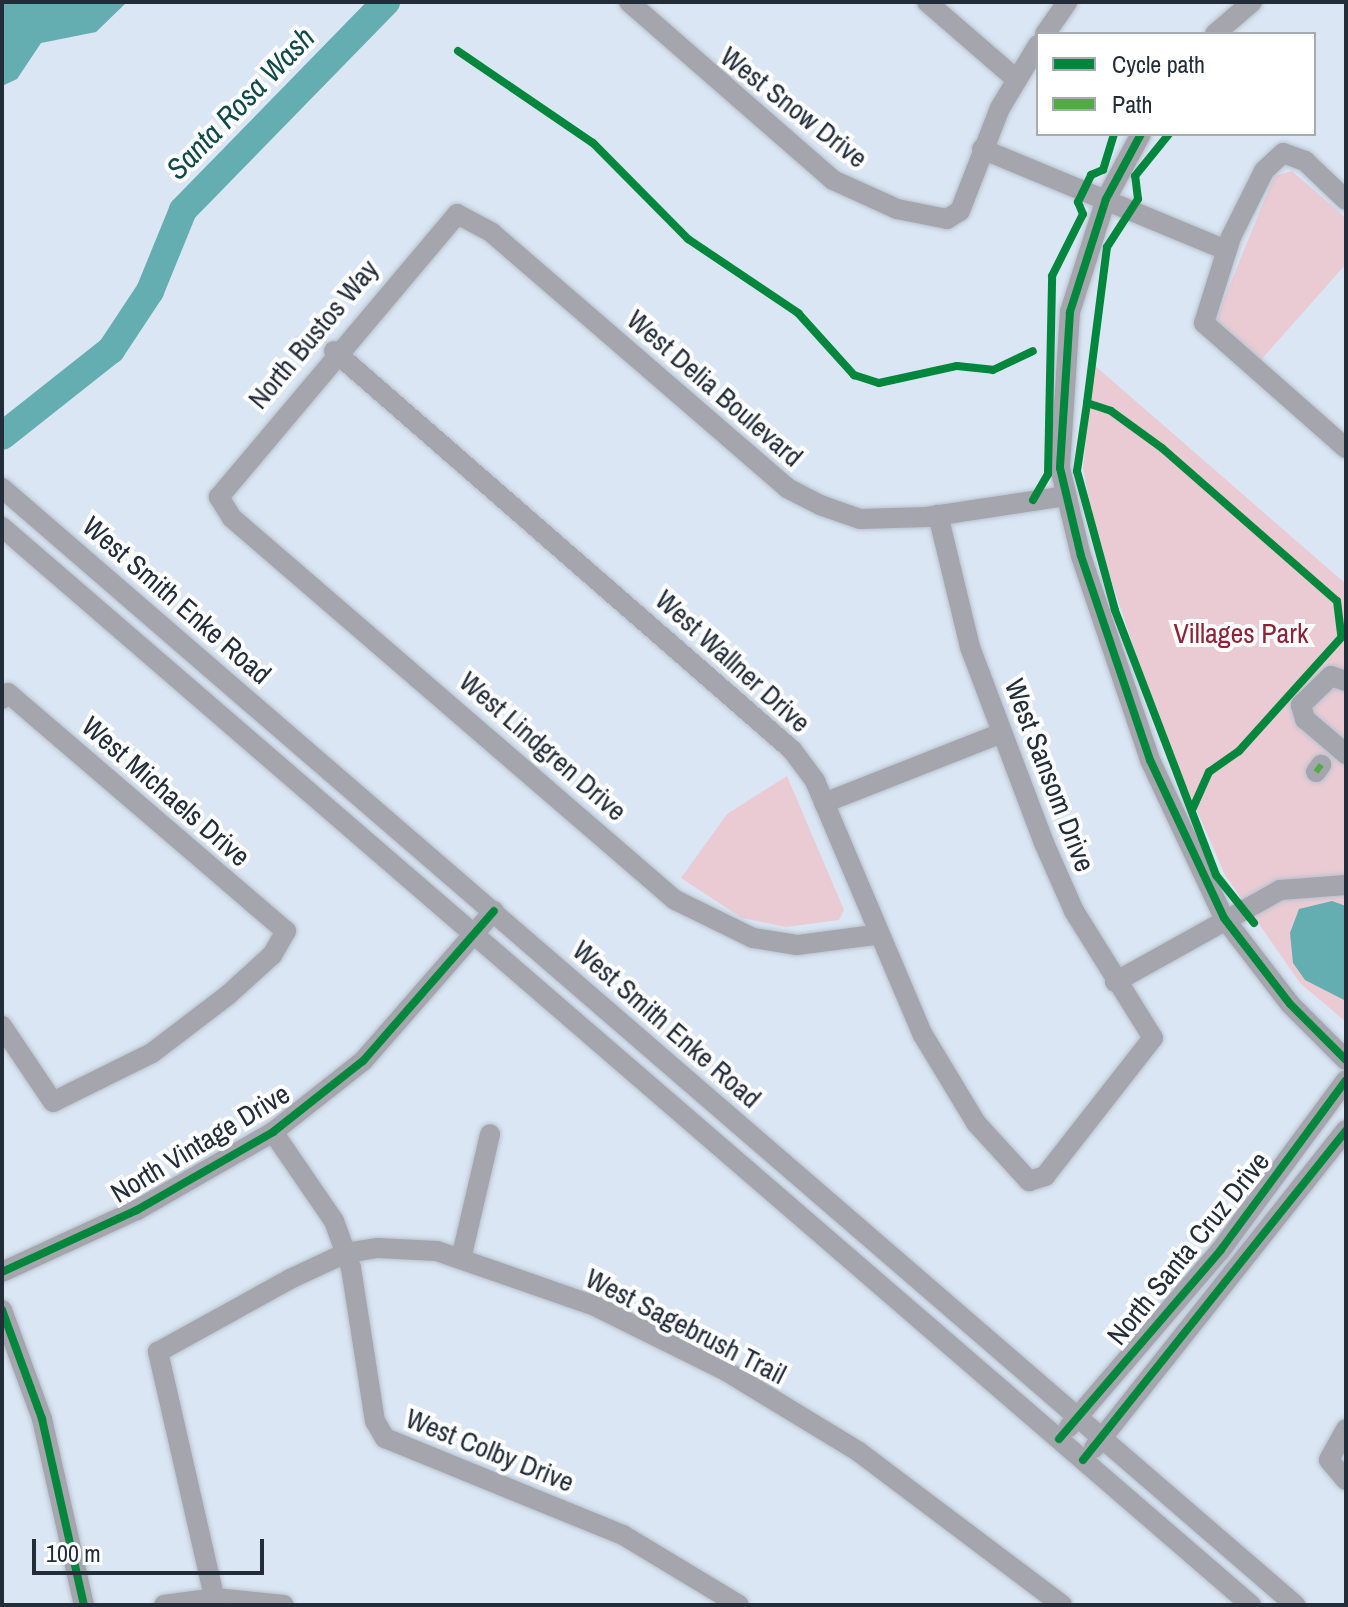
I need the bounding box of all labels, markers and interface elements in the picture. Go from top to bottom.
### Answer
water label: Santa Rosa Wash [158,19,322,187]
legend [1036,32,1316,136]
street label: West Snow Drive [714,39,874,175]
text: Cycle path [1112,48,1205,80]
text: Path [1112,88,1153,120]
street label: North Bustos Way [241,253,385,415]
street label: West Delia Boulevard [620,303,810,473]
street label: West Smith Enke Road [76,509,278,691]
street label: West Wallner Drive [649,583,817,739]
park label: Villages Park [1174,616,1308,650]
street label: West Lindgren Drive [453,664,633,828]
street label: West Sansom Drive [998,674,1102,876]
street label: West Michaels Drive [75,709,257,873]
street label: West Smith Enke Road [566,933,768,1115]
street label: North Vintage Drive [105,1076,295,1210]
street label: North Santa Cruz Drive [1100,1145,1276,1351]
street label: West Sagebrush Trail [580,1261,792,1391]
street label: West Colby Drive [401,1401,579,1499]
scale bar [36,1523,268,1573]
text: 100 m [46,1537,101,1569]

